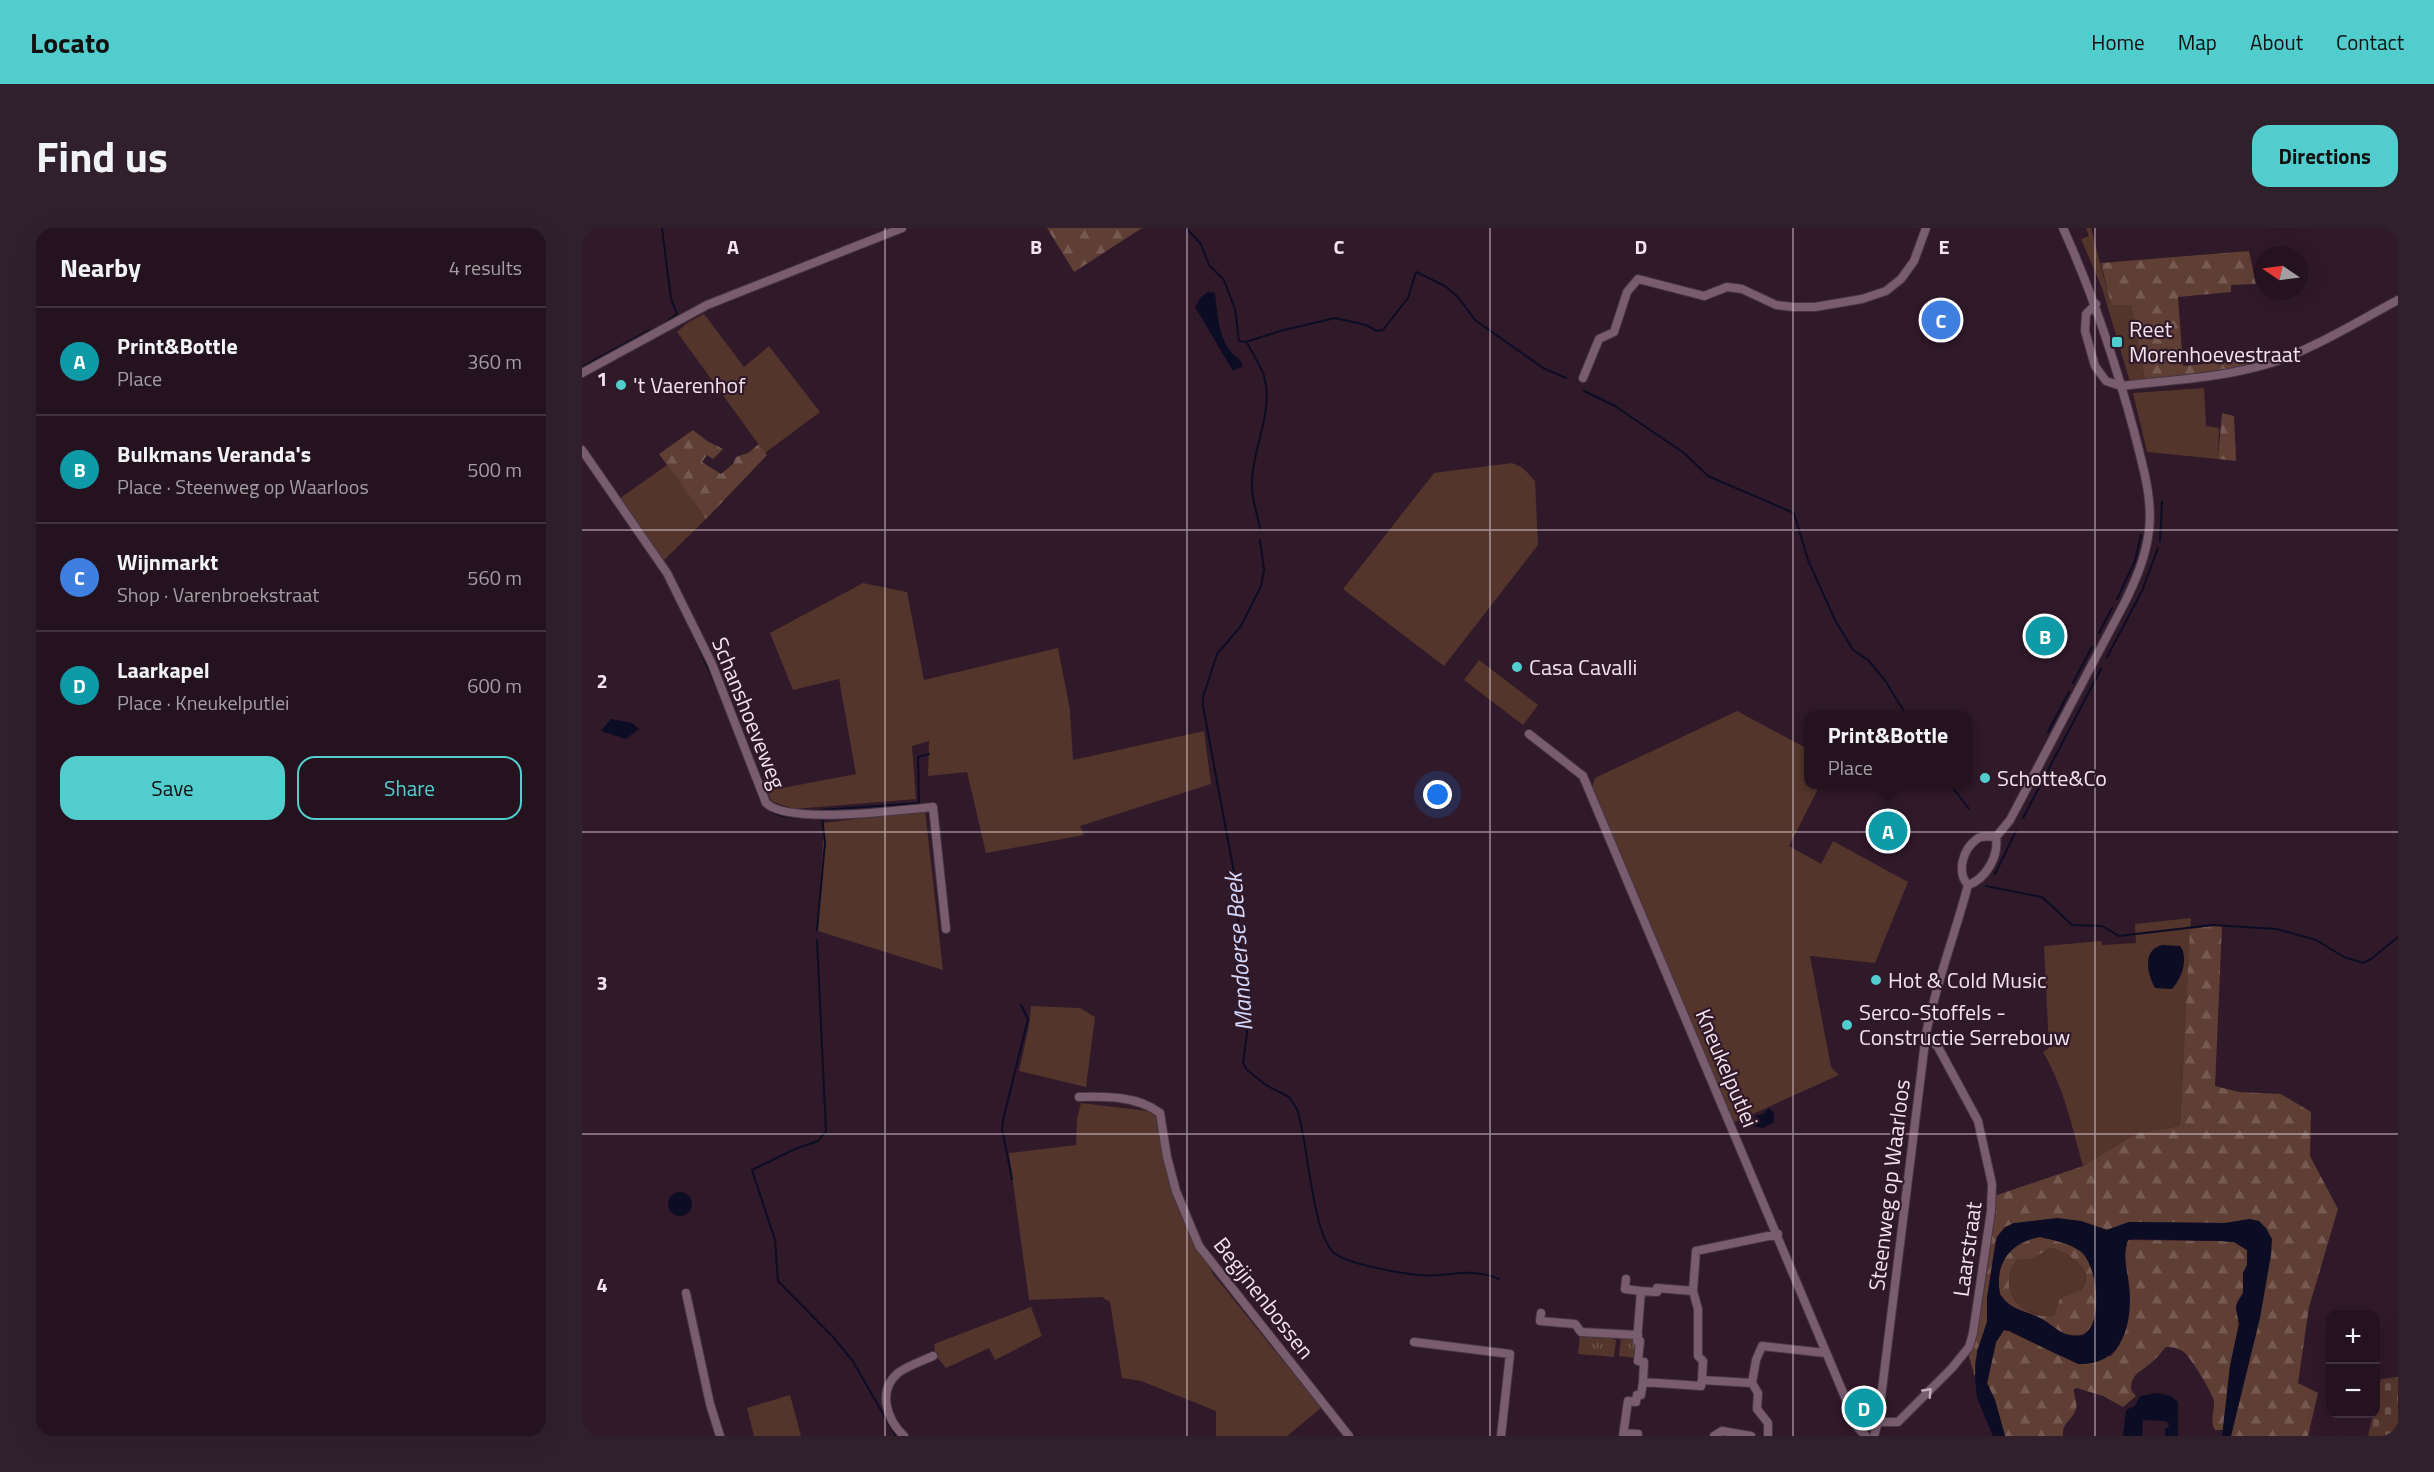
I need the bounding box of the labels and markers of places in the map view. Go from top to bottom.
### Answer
pin: C [1922,298,1960,343]
place label: Reet Morenhoevestraat [2129,312,2301,371]
marker: Reet Morenhoevestraat [2110,335,2124,349]
place label: 't Vaerenhof [633,368,746,402]
marker: 't Vaerenhof [614,378,628,392]
pin: B [2026,614,2064,658]
place label: Casa Cavalli [1529,650,1637,684]
marker: Casa Cavalli [1510,660,1524,674]
place label: Schotte&Co [1997,761,2107,795]
marker: Schotte&Co [1978,771,1992,785]
pin: A [1868,808,1908,854]
place label: Hot & Cold Music [1888,963,2047,997]
marker: Hot & Cold Music [1869,973,1883,987]
place label: Serco-Stoffels - Constructie Serrebouw [1859,995,2071,1054]
marker: Serco-Stoffels - Constructie Serrebouw [1840,1018,1854,1032]
pin: D [1844,1386,1884,1430]

